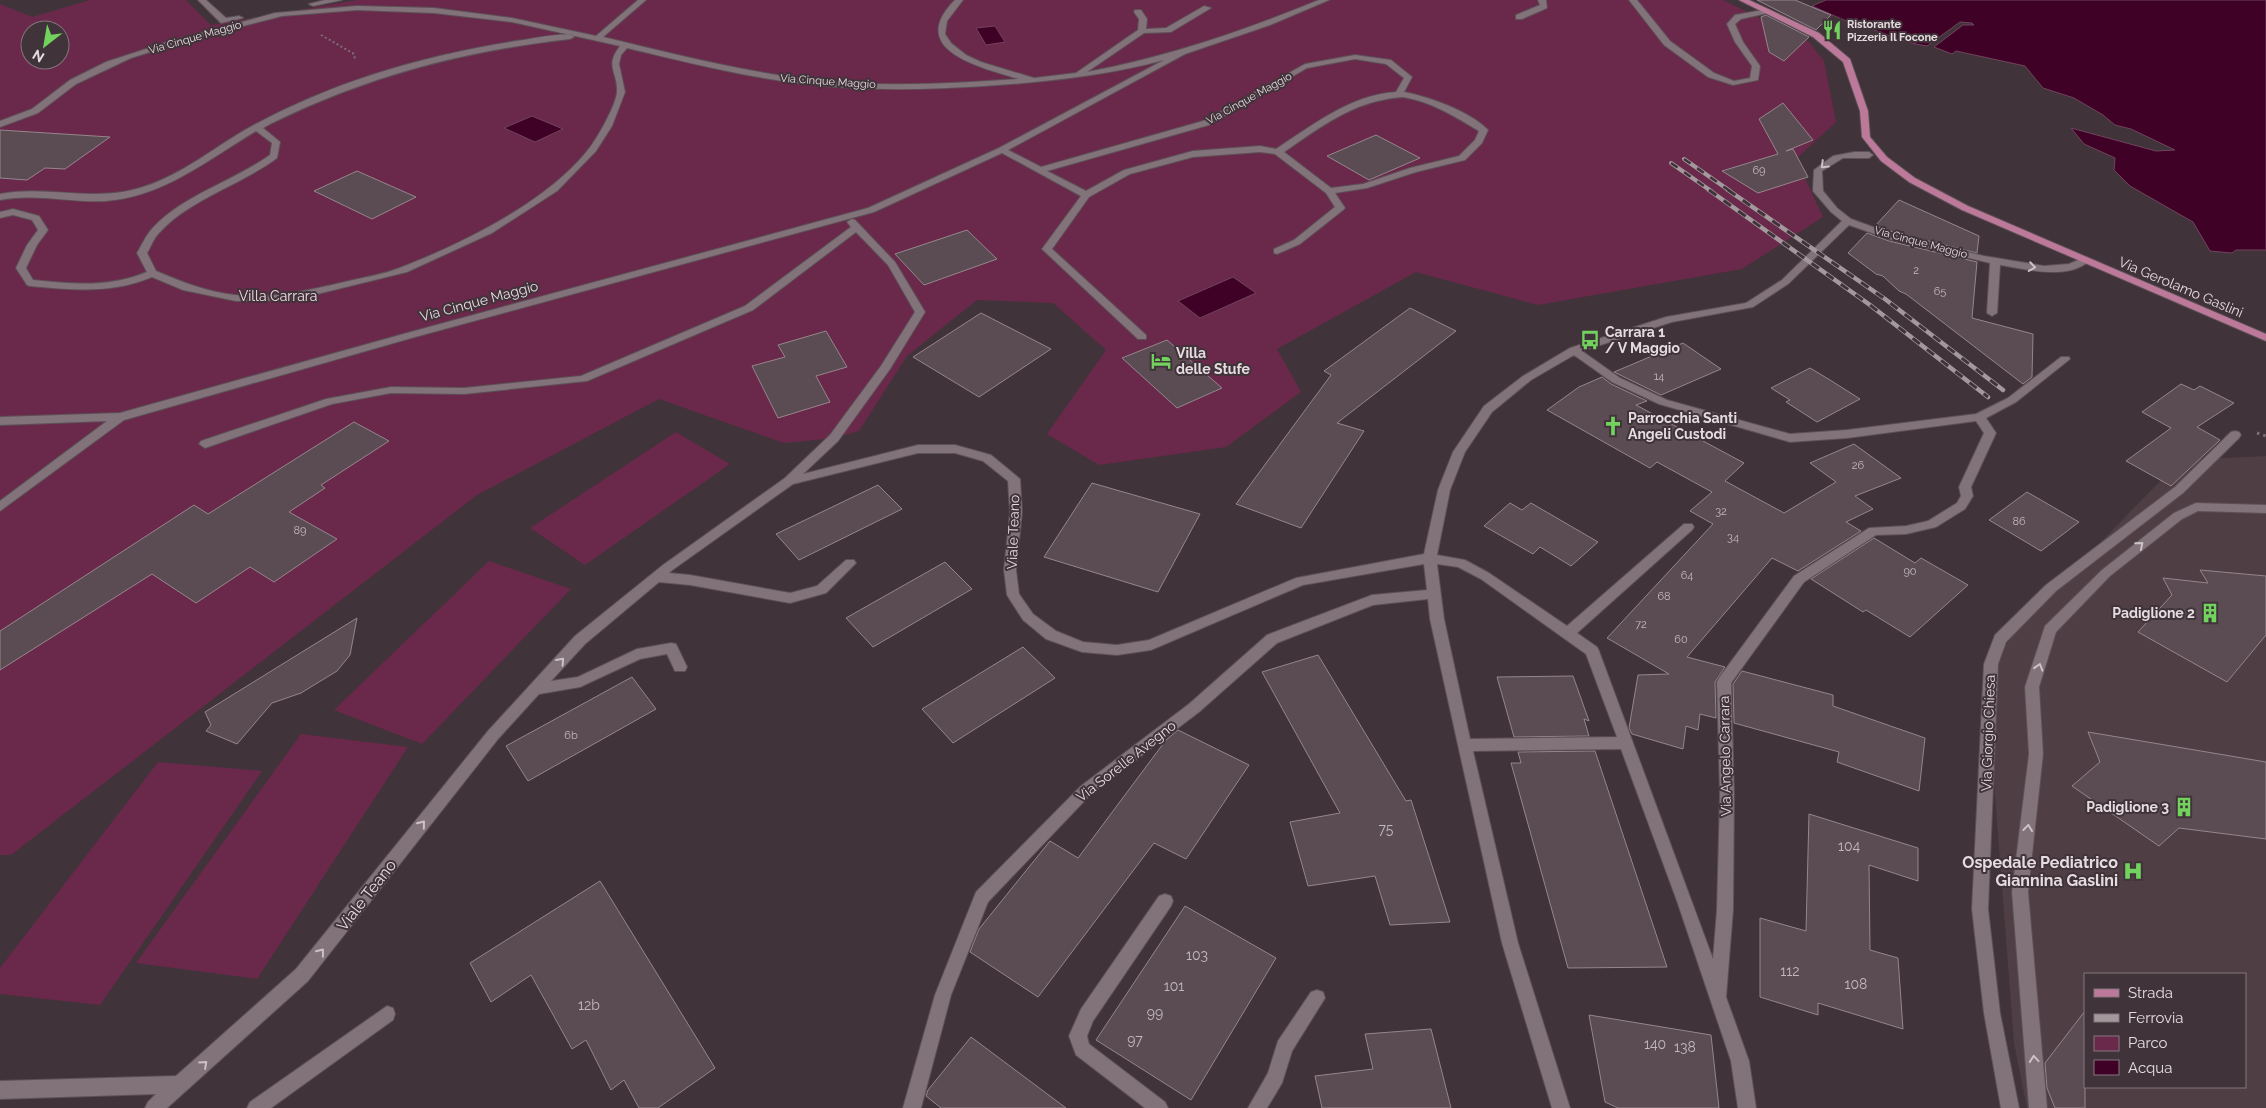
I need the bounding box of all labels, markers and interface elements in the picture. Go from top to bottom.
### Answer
street label: Via Cinque Maggio [147,18,243,57]
place label: Ristorante Pizzeria Il Focone [1847,18,1938,44]
restaurant icon: Ristorante Pizzeria Il Focone [1821,19,1843,41]
north arrow [20,20,70,70]
text: N [30,47,47,66]
street label: Via Cinque Maggio [1204,69,1295,127]
street label: Via Cinque Maggio [780,72,877,91]
one-way arrow [1821,159,1830,168]
house number: 69 [1752,164,1766,177]
street label: Via Cinque Maggio [1873,224,1969,261]
street label: Via Gerolamo Gaslini [2116,254,2246,320]
one-way arrow [2028,261,2036,271]
house number: 2 [1913,264,1919,277]
street label: Via Cinque Maggio [418,278,540,324]
house number: 65 [1934,285,1946,298]
park label: Villa Carrara [239,288,317,304]
place label: Carrara 1 / V Maggio [1605,324,1680,356]
bus stop icon: Carrara 1 / V Maggio [1579,329,1601,351]
place label: Villa delle Stufe [1176,345,1251,377]
hotel icon: Villa delle Stufe [1150,350,1172,372]
house number: 14 [1654,370,1664,383]
place label: Parrocchia Santi Angeli Custodi [1628,410,1737,442]
church icon: Parrocchia Santi Angeli Custodi [1602,415,1624,437]
house number: 26 [1852,459,1865,472]
street label: Viale Teano [1004,494,1022,570]
house number: 32 [1715,505,1727,518]
house number: 86 [2012,515,2026,528]
house number: 89 [294,524,306,537]
house number: 34 [1727,531,1739,544]
one-way arrow [2134,541,2143,550]
house number: 90 [1903,565,1917,578]
house number: 64 [1681,569,1693,582]
house number: 68 [1657,590,1671,603]
building icon: Padiglione 2 [2199,602,2221,624]
place label: Padiglione 2 [2112,605,2195,621]
house number: 72 [1635,618,1647,631]
house number: 60 [1674,633,1688,646]
one-way arrow [555,657,564,666]
one-way arrow [2033,663,2043,672]
street label: Via Giorgio Chiesa [1978,674,1998,792]
street label: Via Angelo Carrara [1716,696,1734,816]
street label: Via Sorelle Avegno [1073,717,1179,805]
house number: 6b [564,729,578,742]
building icon: Padiglione 3 [2173,796,2195,818]
place label: Padiglione 3 [2086,799,2169,815]
one-way arrow [416,821,425,830]
house number: 75 [1379,821,1394,837]
one-way arrow [2022,824,2033,832]
house number: 104 [1838,838,1860,854]
place label: Ospedale Pediatrico Giannina Gaslini [1962,853,2118,890]
street label: Viale Teano [333,856,400,935]
hospital icon: Ospedale Pediatrico Giannina Gaslini [2122,860,2144,882]
house number: 103 [1186,947,1208,963]
one-way arrow [315,949,323,958]
house number: 112 [1780,963,1800,979]
legend [2084,973,2246,1088]
house number: 108 [1845,976,1867,992]
house number: 101 [1164,978,1184,994]
text: Strada [2128,984,2173,1002]
house number: 12b [578,997,600,1013]
house number: 99 [1147,1005,1163,1021]
text: Ferrovia [2128,1009,2184,1027]
house number: 97 [1127,1032,1143,1048]
text: Parco [2128,1034,2168,1052]
house number: 140 [1644,1036,1666,1052]
house number: 138 [1674,1039,1696,1055]
one-way arrow [2028,1055,2039,1063]
text: Acqua [2128,1059,2172,1077]
one-way arrow [198,1061,207,1070]

